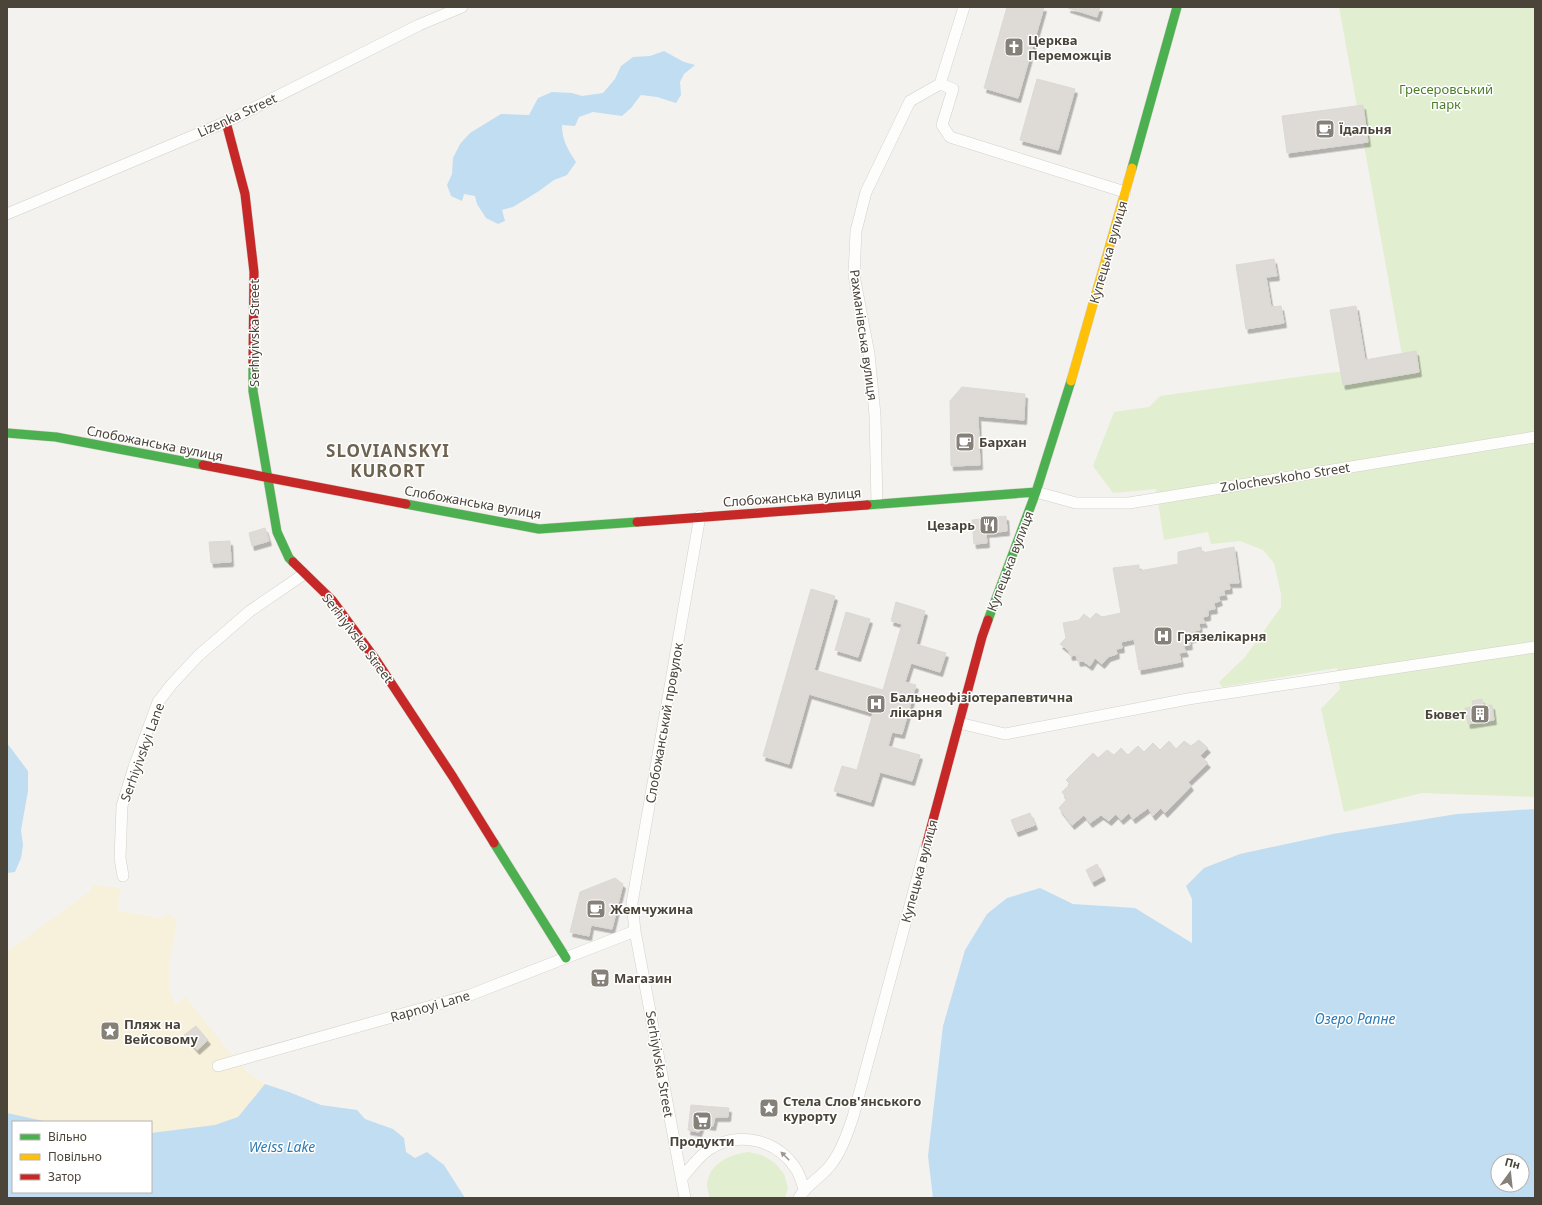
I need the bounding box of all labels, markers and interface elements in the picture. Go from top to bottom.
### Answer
place label: Церква Переможців [1028,31,1112,64]
church icon: Церква Переможців [1003,36,1025,58]
park label: Гресеровський парк [1399,80,1493,113]
street label: Lizenka Street [194,89,280,141]
cafe icon: Їдальня [1314,118,1336,140]
place label: Їдальня [1339,120,1392,138]
street label: Купецька вулиця [1085,198,1131,306]
street label: Рахманівська вулиця [846,268,882,402]
street label: Serhiyivska Street [245,279,263,387]
street label: Слобожанська вулиця [85,421,225,465]
cafe icon: Бархан [954,431,976,453]
place label: Бархан [979,433,1027,451]
district label: SLOVIANSKYI KURORT [326,439,450,482]
street label: Zolochevskoho Street [1219,458,1351,496]
street label: Слобожанська вулиця [403,481,543,523]
street label: Слобожанська вулиця [722,483,862,511]
street label: Купецька вулиця [983,508,1037,614]
restaurant icon: Цезарь [978,514,1000,536]
place label: Цезарь [927,516,975,534]
street label: Serhiyivska Street [318,589,398,687]
hospital icon: Грязелікарня [1152,625,1174,647]
place label: Грязелікарня [1177,627,1266,645]
street label: Слобожанський провулок [641,641,687,805]
place label: Бальнеофізіотерапевтична лікарня [890,688,1073,721]
hospital icon: Бальнеофізіотерапевтична лікарня [865,693,887,715]
street label: Serhiyivskyi Lane [116,700,168,804]
building icon: Бювет [1469,703,1491,725]
place label: Бювет [1425,705,1466,723]
street label: Купецька вулиця [897,817,941,925]
cafe icon: Жемчужина [585,898,607,920]
place label: Жемчужина [610,900,693,918]
supermarket icon: Магазин [589,967,611,989]
place label: Магазин [614,969,672,987]
street label: Rapnoyi Lane [388,986,472,1026]
street label: Serhiyivska Street [642,1009,678,1119]
water label: Озеро Рапне [1315,1009,1395,1028]
place label: Пляж на Вейсовому [124,1015,198,1048]
place icon: Пляж на Вейсовому [99,1020,121,1042]
place label: Стела Слов'янського курорту [783,1092,921,1125]
place icon: Стела Слов'янського курорту [758,1097,780,1119]
supermarket icon: Продукти [691,1110,713,1132]
legend [12,1121,152,1193]
text: Вільно [48,1128,87,1145]
place label: Продукти [669,1132,735,1150]
water label: Weiss Lake [249,1137,315,1156]
text: Повільно [48,1148,102,1165]
one-way arrow [780,1151,790,1161]
north arrow [1490,1153,1530,1193]
text: Пн [1503,1154,1522,1172]
text: Затор [48,1168,81,1185]

